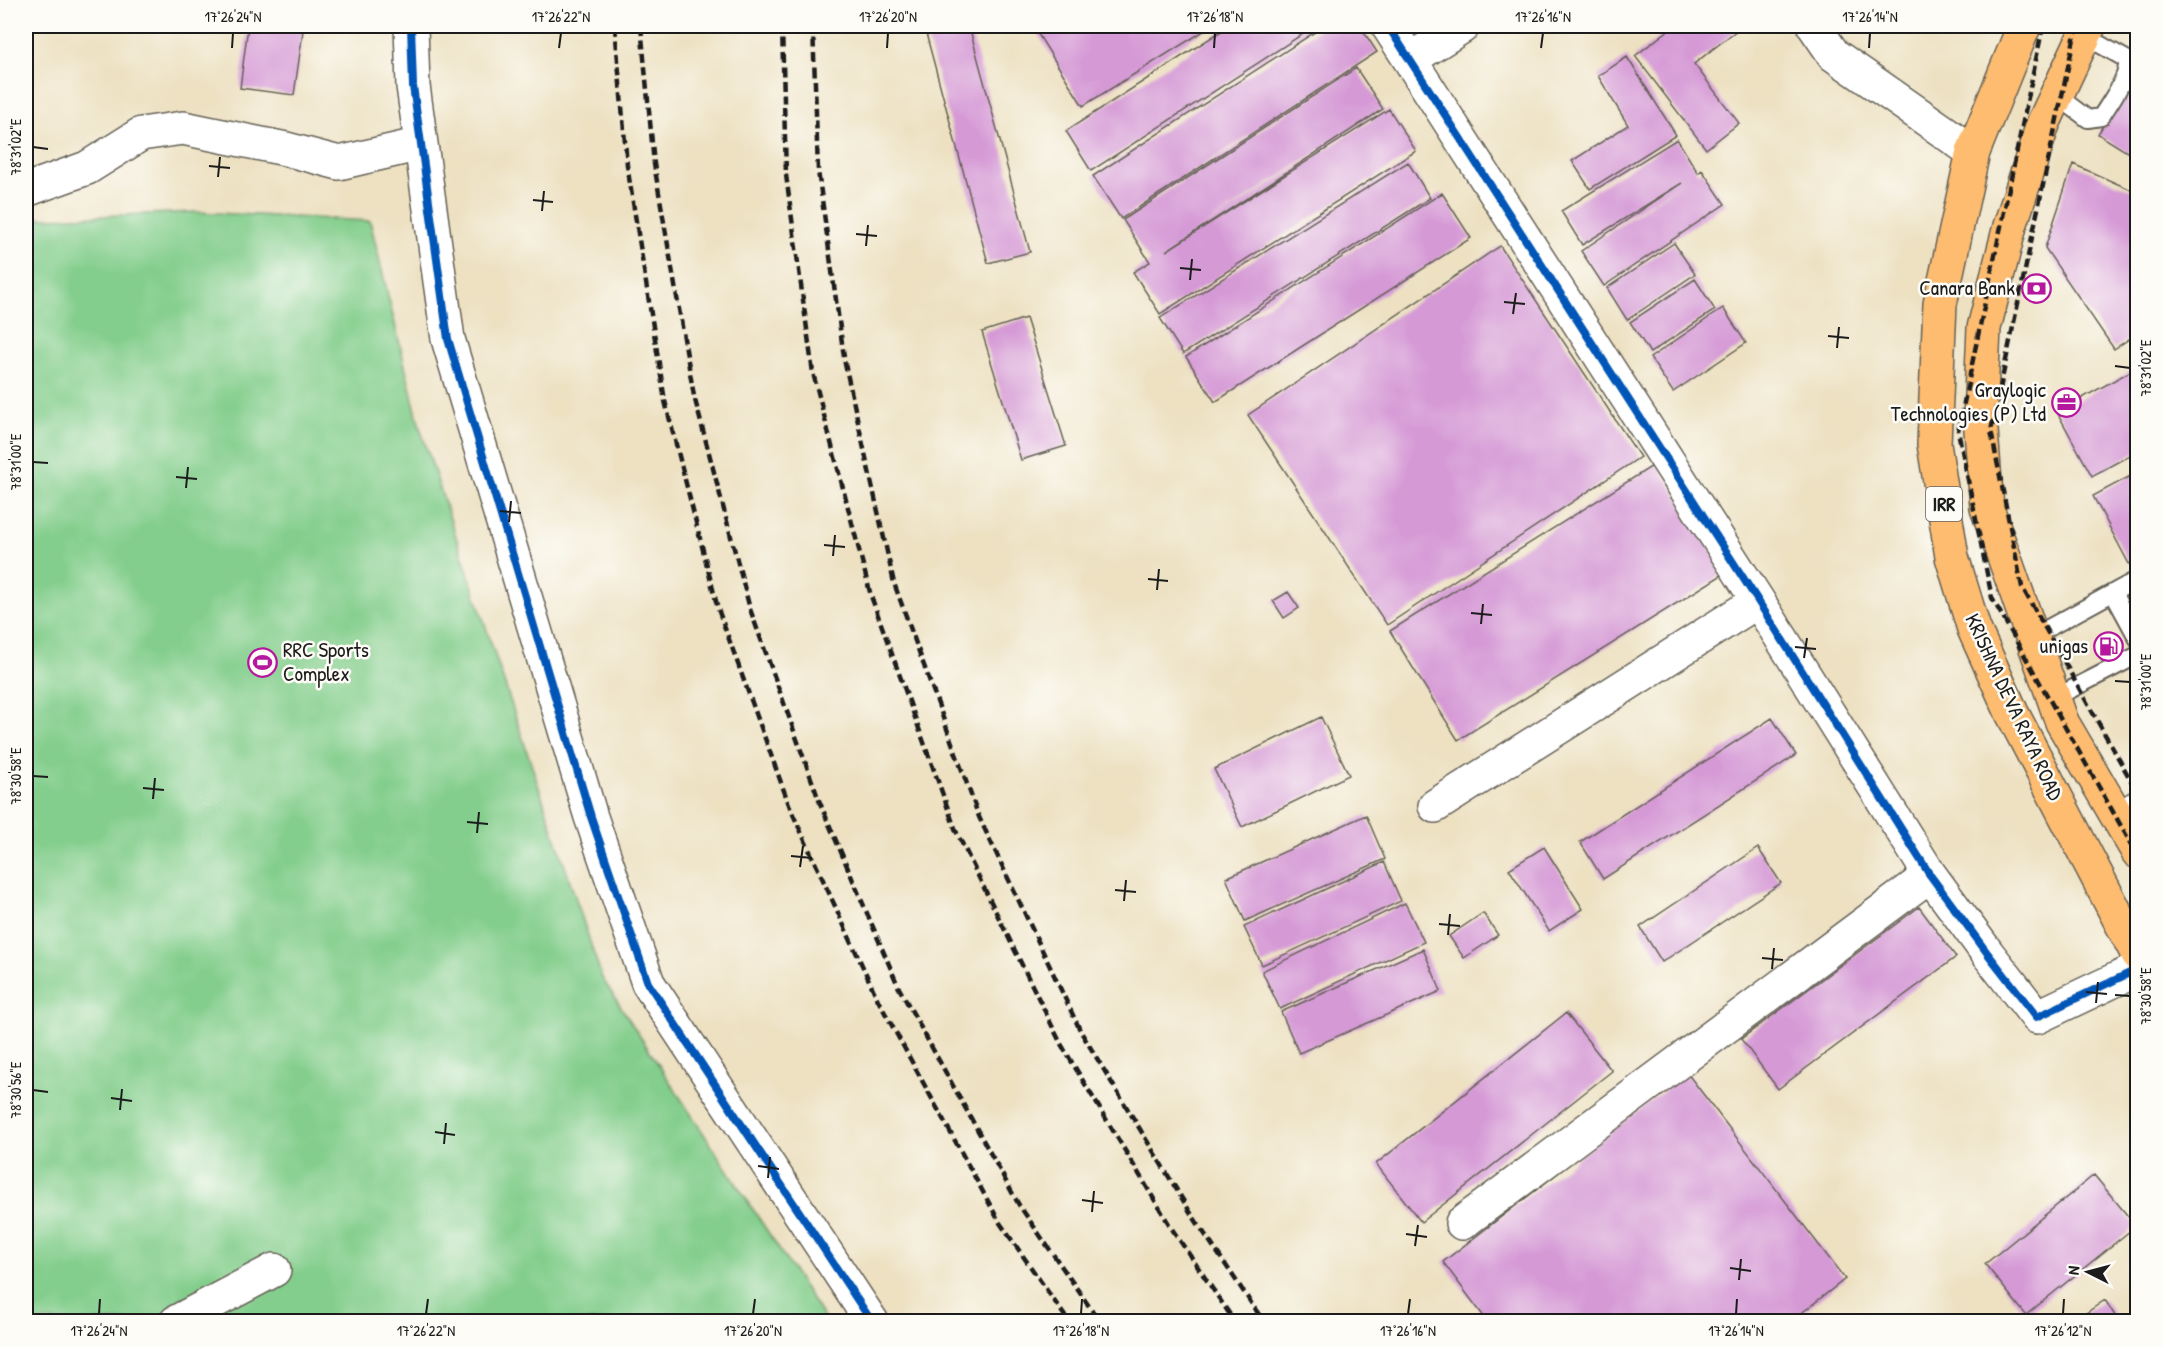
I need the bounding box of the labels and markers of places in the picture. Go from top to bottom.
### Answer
bank icon: Canara Bank [2020,272,2052,304]
place label: Canara Bank [1919,273,2015,302]
place label: Graylogic Technologies (P) Ltd [1891,375,2047,428]
office icon: Graylogic Technologies (P) Ltd [2051,386,2083,418]
fuel station icon: unigas [2093,630,2125,662]
place label: unigas [2040,631,2088,660]
place label: RRC Sports Complex [283,635,369,688]
sports icon: RRC Sports Complex [246,646,278,678]

